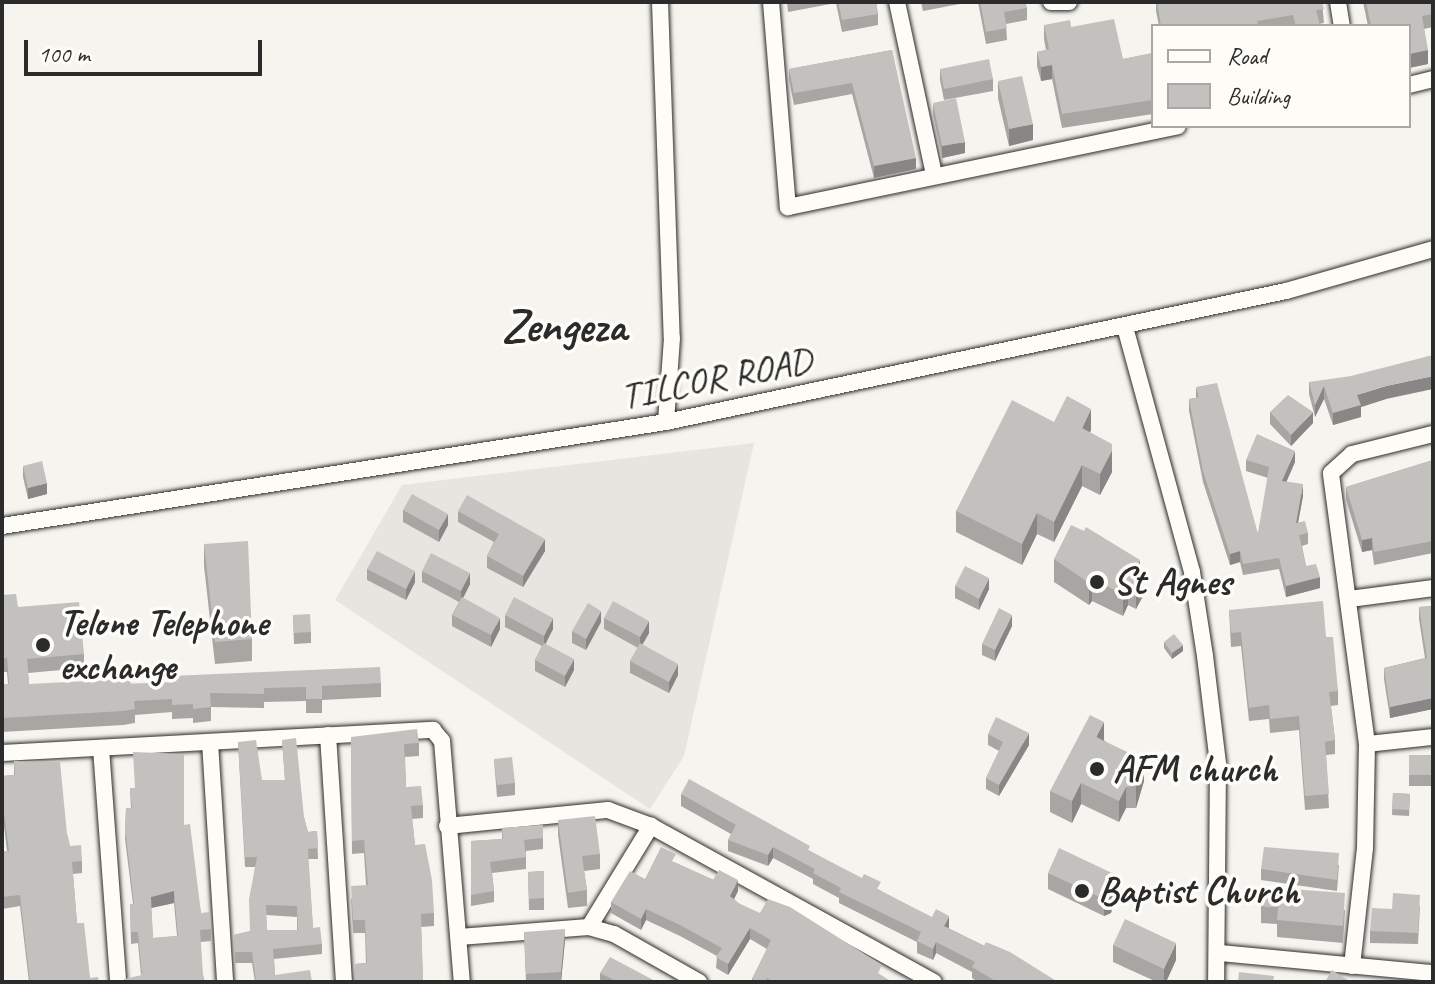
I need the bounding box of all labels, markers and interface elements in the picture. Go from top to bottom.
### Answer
scale bar [28,24,266,74]
legend [1151,24,1411,128]
text: 100 m [38,39,90,69]
text: Road [1227,41,1267,71]
text: Building [1227,81,1290,111]
district label: Zengeza [502,298,626,354]
street label: TILCOR ROAD [616,337,816,419]
place label: St Agnes [1113,559,1231,605]
marker: St Agnes [1088,573,1106,591]
place label: Telone Telephone exchange [59,600,268,690]
marker: Telone Telephone exchange [34,636,52,654]
place label: AFM church [1113,746,1277,792]
marker: AFM church [1088,760,1106,778]
place label: Baptist Church [1098,868,1301,914]
marker: Baptist Church [1073,882,1091,900]

